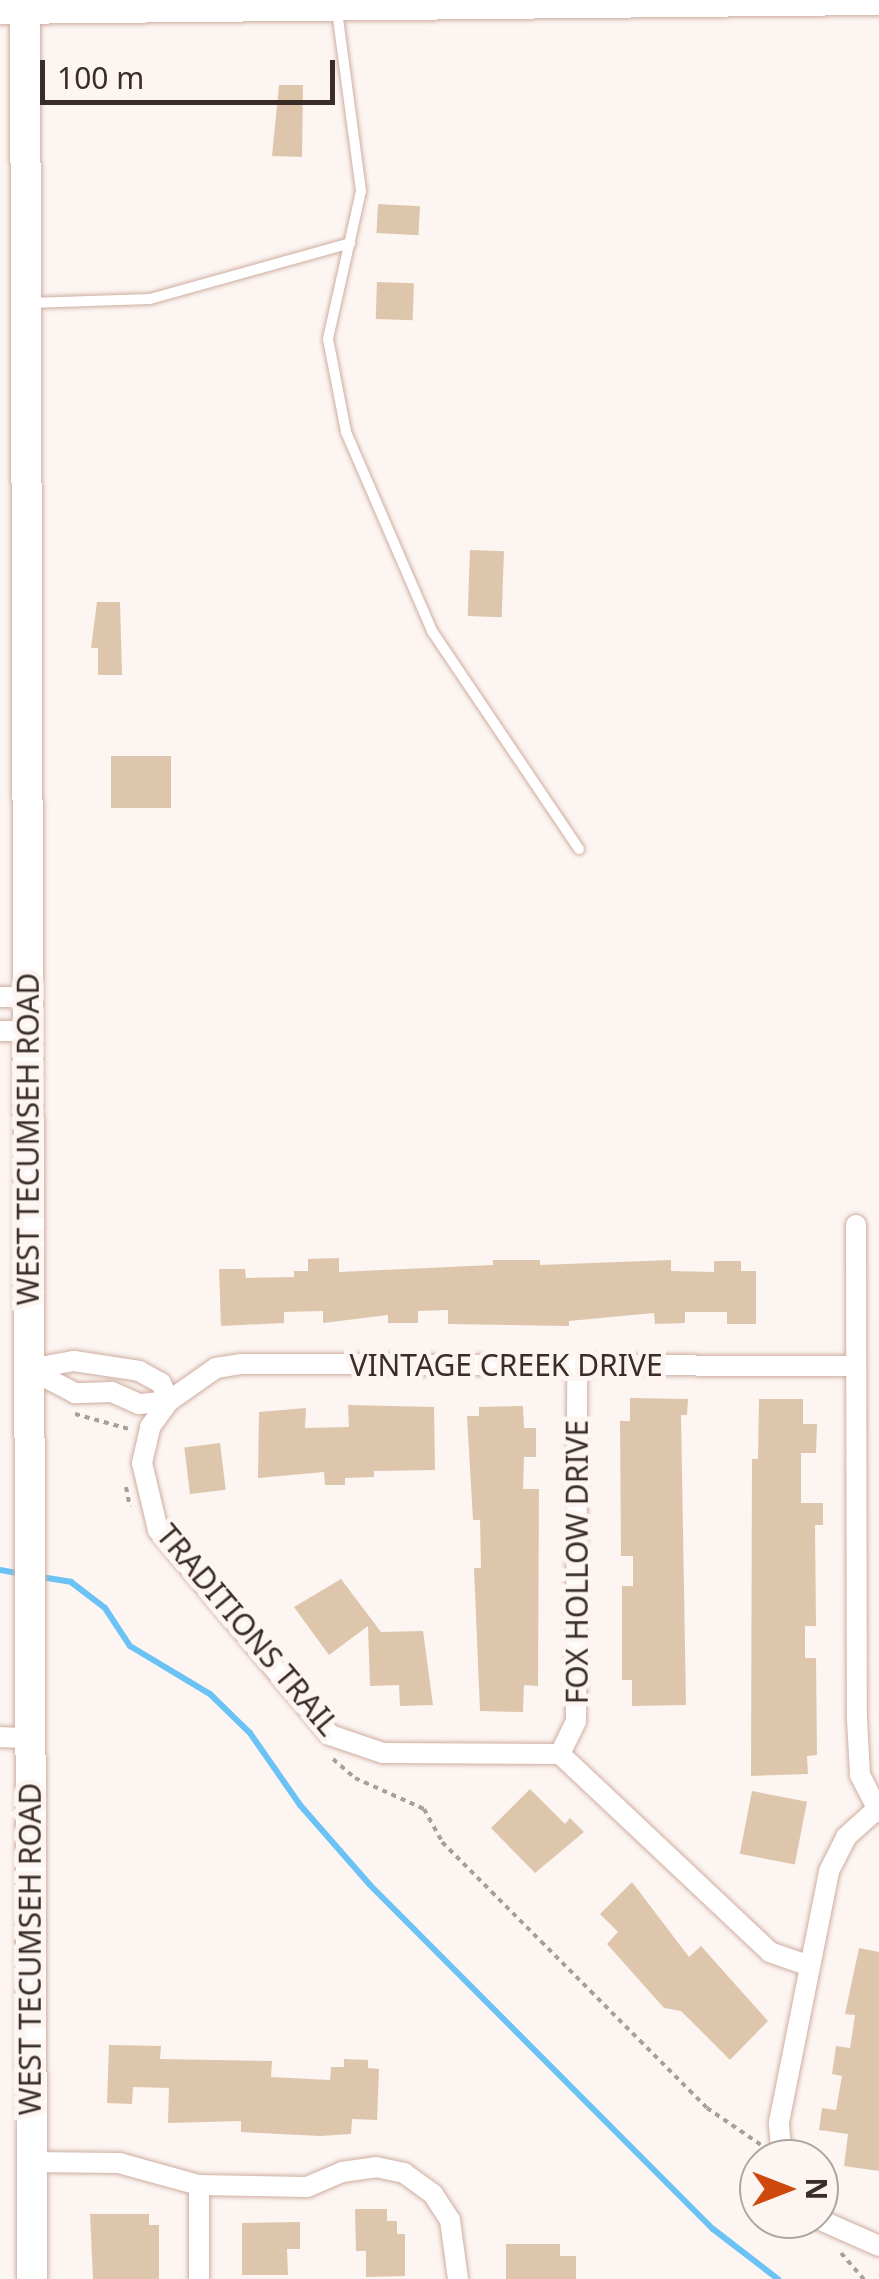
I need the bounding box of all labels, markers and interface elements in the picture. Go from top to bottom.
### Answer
scale bar [45,40,340,102]
text: 100 m [57,57,144,98]
street label: WEST TECUMSEH ROAD [10,973,46,1305]
street label: VINTAGE CREEK DRIVE [349,1347,663,1383]
street label: FOX HOLLOW DRIVE [559,1420,595,1704]
street label: TRADITIONS TRAIL [149,1517,347,1743]
street label: WEST TECUMSEH ROAD [12,1783,48,2115]
north arrow [739,2139,839,2239]
text: N [798,2178,836,2200]

